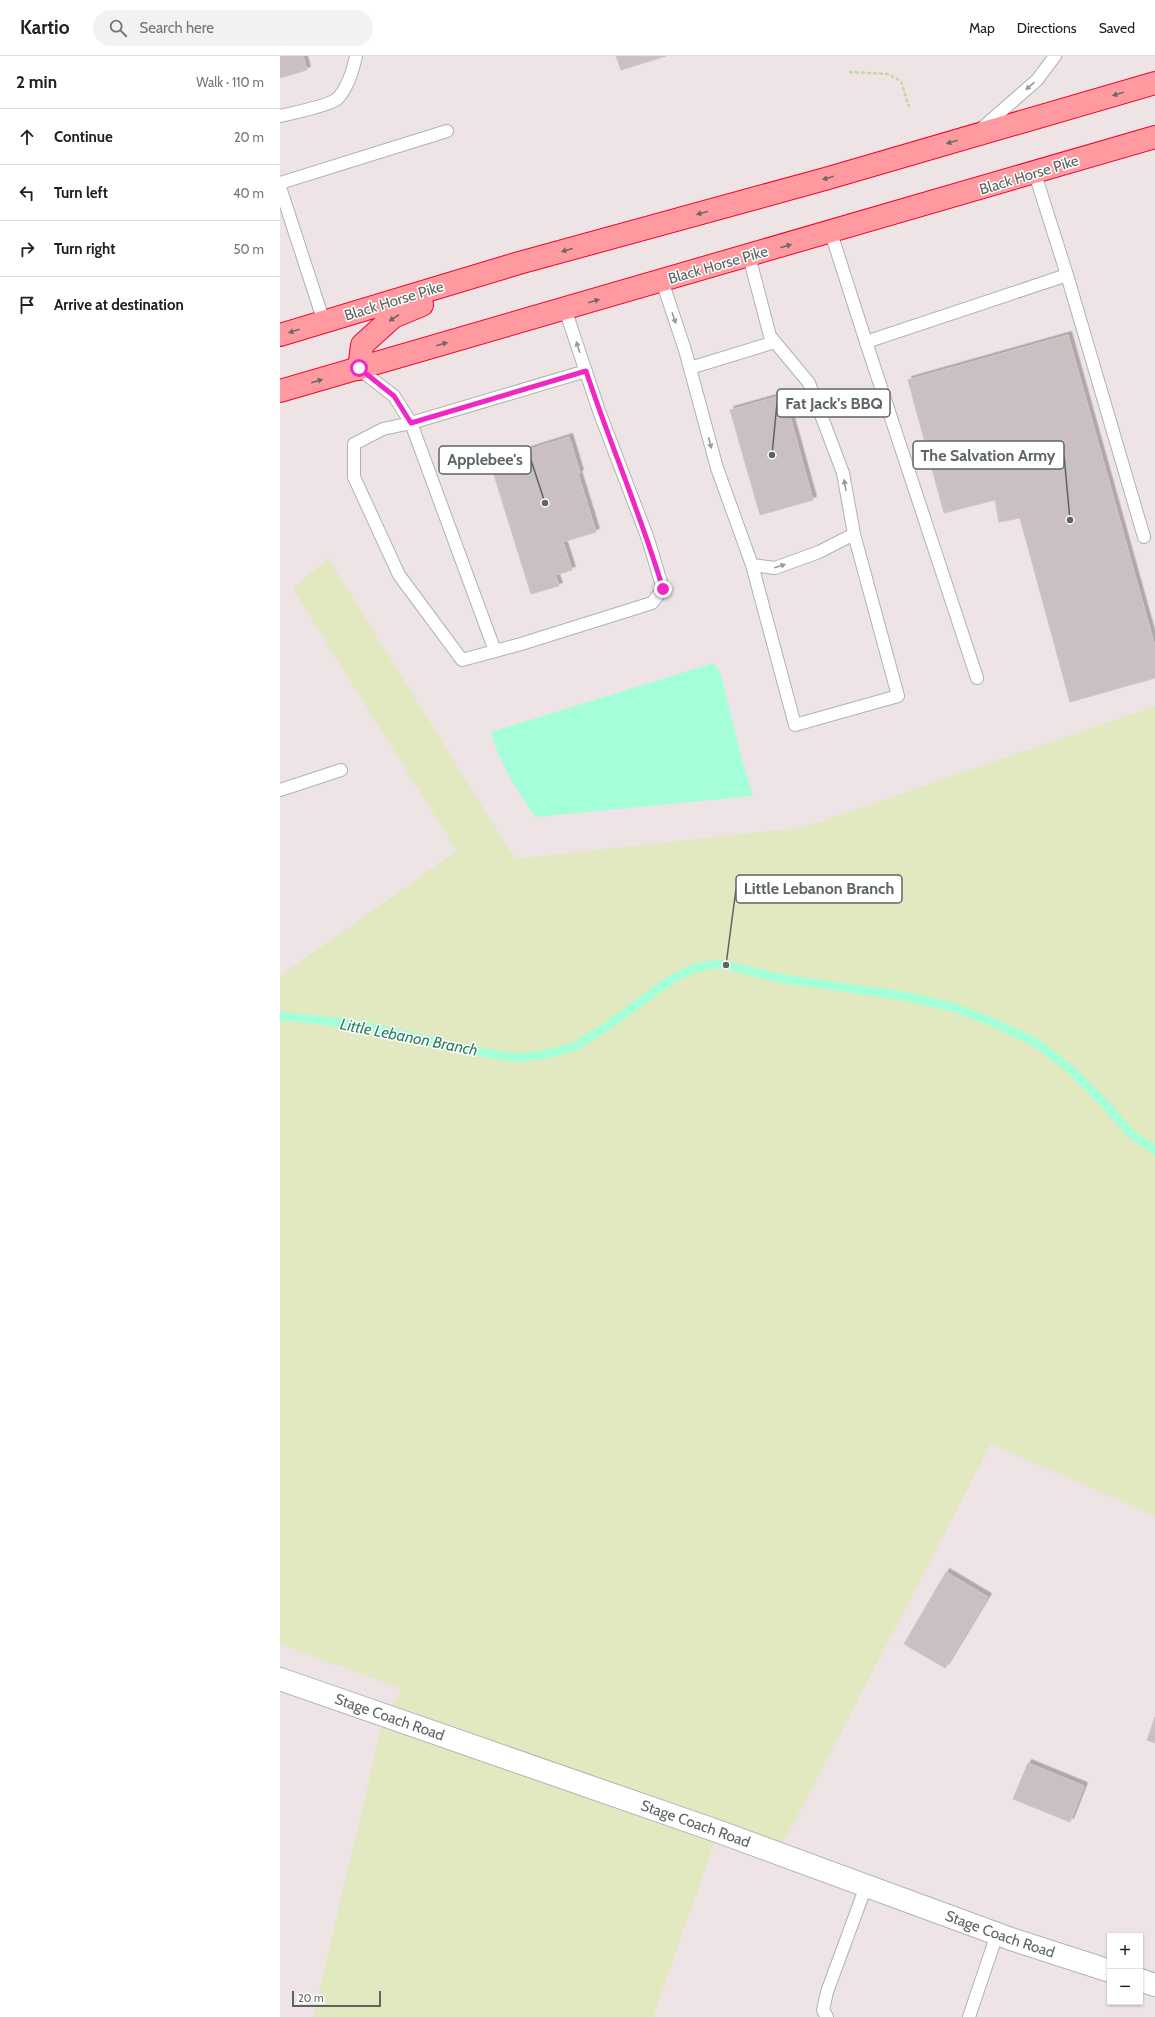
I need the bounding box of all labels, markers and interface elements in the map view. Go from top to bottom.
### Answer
search box [93,10,373,46]
text: Kartio [20,16,69,39]
icon: search [107,17,129,39]
text: Search here [139,19,214,37]
text: Map [969,19,995,37]
text: Directions [1017,19,1077,37]
text: Saved [1099,19,1135,37]
text: 2 min [16,72,57,92]
text: Walk · 110 m [196,74,264,90]
one-way arrow [1025,81,1035,90]
one-way arrow [1111,91,1123,97]
icon: ahead [16,126,38,148]
text: Continue [54,128,113,146]
text: 20 m [234,129,264,145]
one-way arrow [946,139,958,145]
street label: Black Horse Pike [977,151,1081,199]
one-way arrow [821,176,834,182]
icon: left [16,182,38,204]
text: Turn left [54,184,108,202]
text: 40 m [233,185,264,201]
one-way arrow [696,210,708,216]
icon: right [16,238,38,260]
text: Turn right [54,240,115,258]
text: 50 m [234,241,264,257]
street label: Black Horse Pike [666,242,770,288]
one-way arrow [780,242,793,248]
one-way arrow [560,247,572,253]
street label: Black Horse Pike [342,277,446,325]
icon: arrive [16,294,38,316]
text: Arrive at destination [54,296,184,314]
one-way arrow [588,298,600,304]
one-way arrow [671,313,677,325]
one-way arrow [388,315,399,322]
one-way arrow [287,328,299,334]
one-way arrow [437,341,449,347]
one-way arrow [575,341,581,353]
route start [350,359,368,377]
one-way arrow [311,377,324,383]
callout: Fat Jack's BBQ [777,389,890,417]
text: Fat Jack's BBQ [785,394,883,413]
one-way arrow [707,438,713,450]
callout: The Salvation Army [913,441,1064,469]
callout: Applebee's [439,446,531,474]
text: The Salvation Army [921,446,1056,465]
text: Applebee's [447,450,523,469]
one-way arrow [842,479,848,491]
one-way arrow [775,563,787,569]
route end [654,580,672,598]
callout: Little Lebanon Branch [736,875,902,903]
text: Little Lebanon Branch [744,879,894,898]
water label: Little Lebanon Branch [339,1014,479,1060]
street label: Stage Coach Road [332,1690,447,1744]
street label: Stage Coach Road [638,1796,753,1851]
street label: Stage Coach Road [943,1907,1057,1962]
map controls [1107,1933,1143,2005]
button: + [1107,1933,1143,1969]
button: − [1107,1969,1143,2005]
scale bar [292,1989,381,2008]
text: 20 m [298,1991,324,2005]

